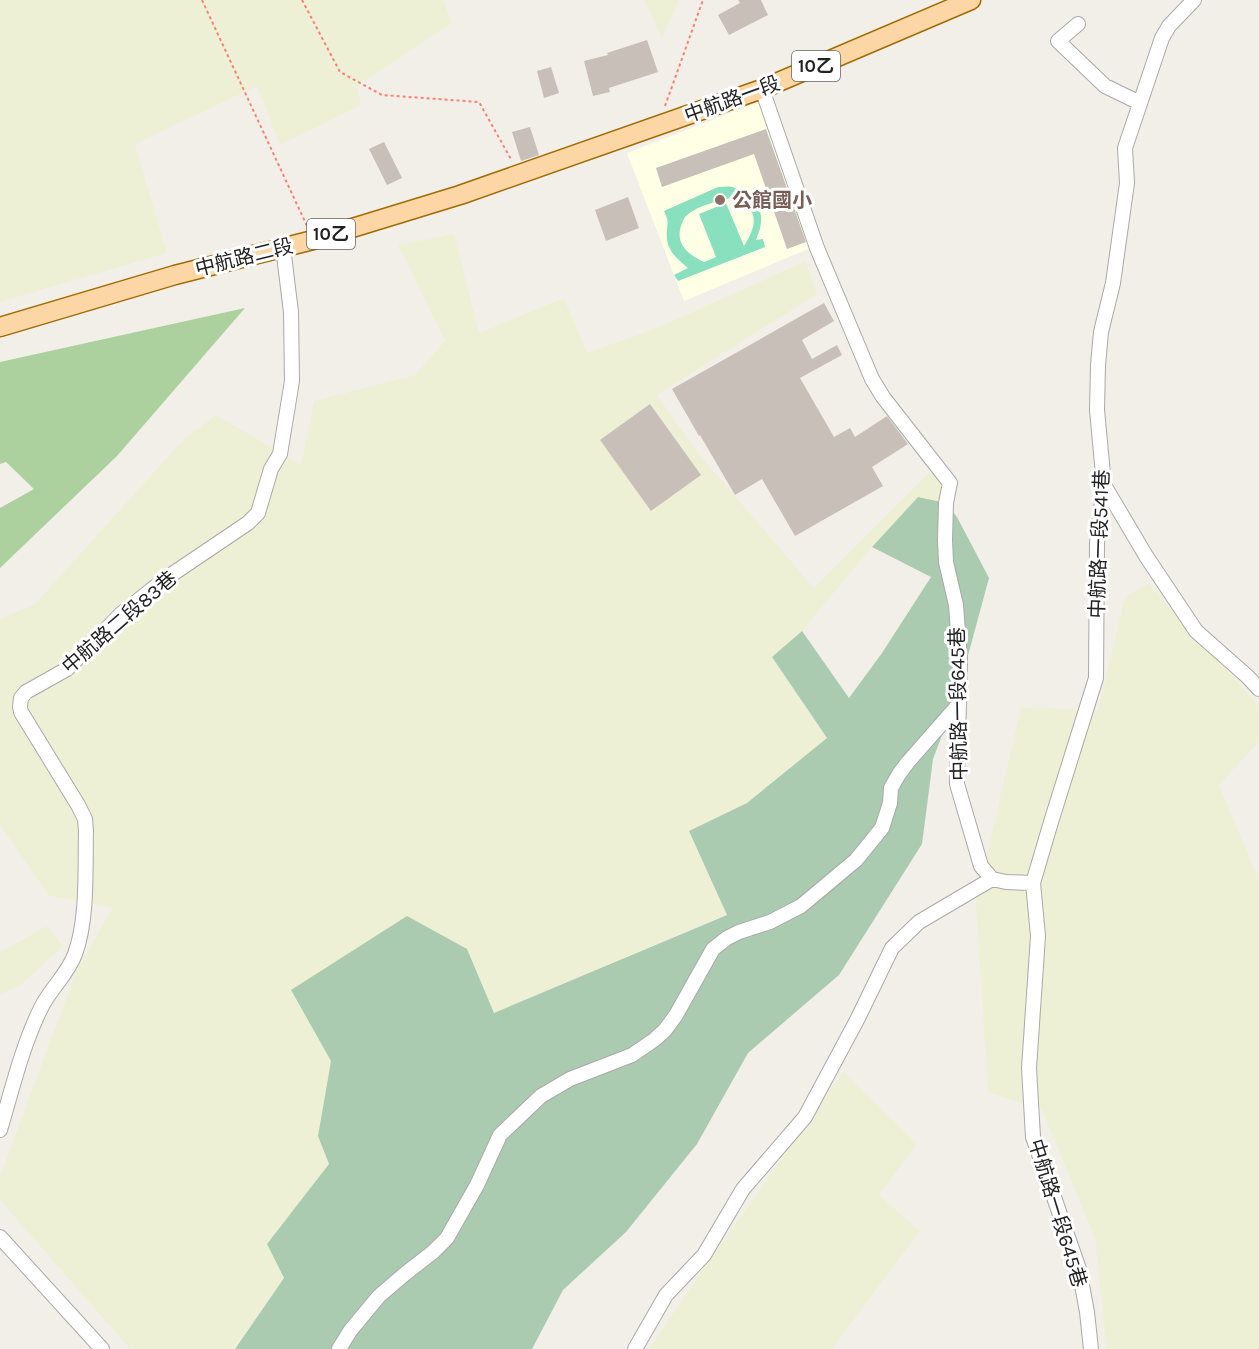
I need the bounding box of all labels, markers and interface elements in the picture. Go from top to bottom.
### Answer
road number: 10乙 [792,51,840,81]
street label: 中航路一段 [681,72,783,127]
place label: 公館國小 [732,189,812,212]
marker: 公館國小 [713,193,727,207]
road number: 10乙 [307,219,355,249]
street label: 中航路二段 [193,234,295,281]
street label: 中航路一段541巷 [1085,469,1114,619]
street label: 中航路二段83巷 [57,566,181,678]
street label: 中航路一段645巷 [946,627,971,781]
street label: 中航路一段645巷 [1024,1136,1091,1290]

